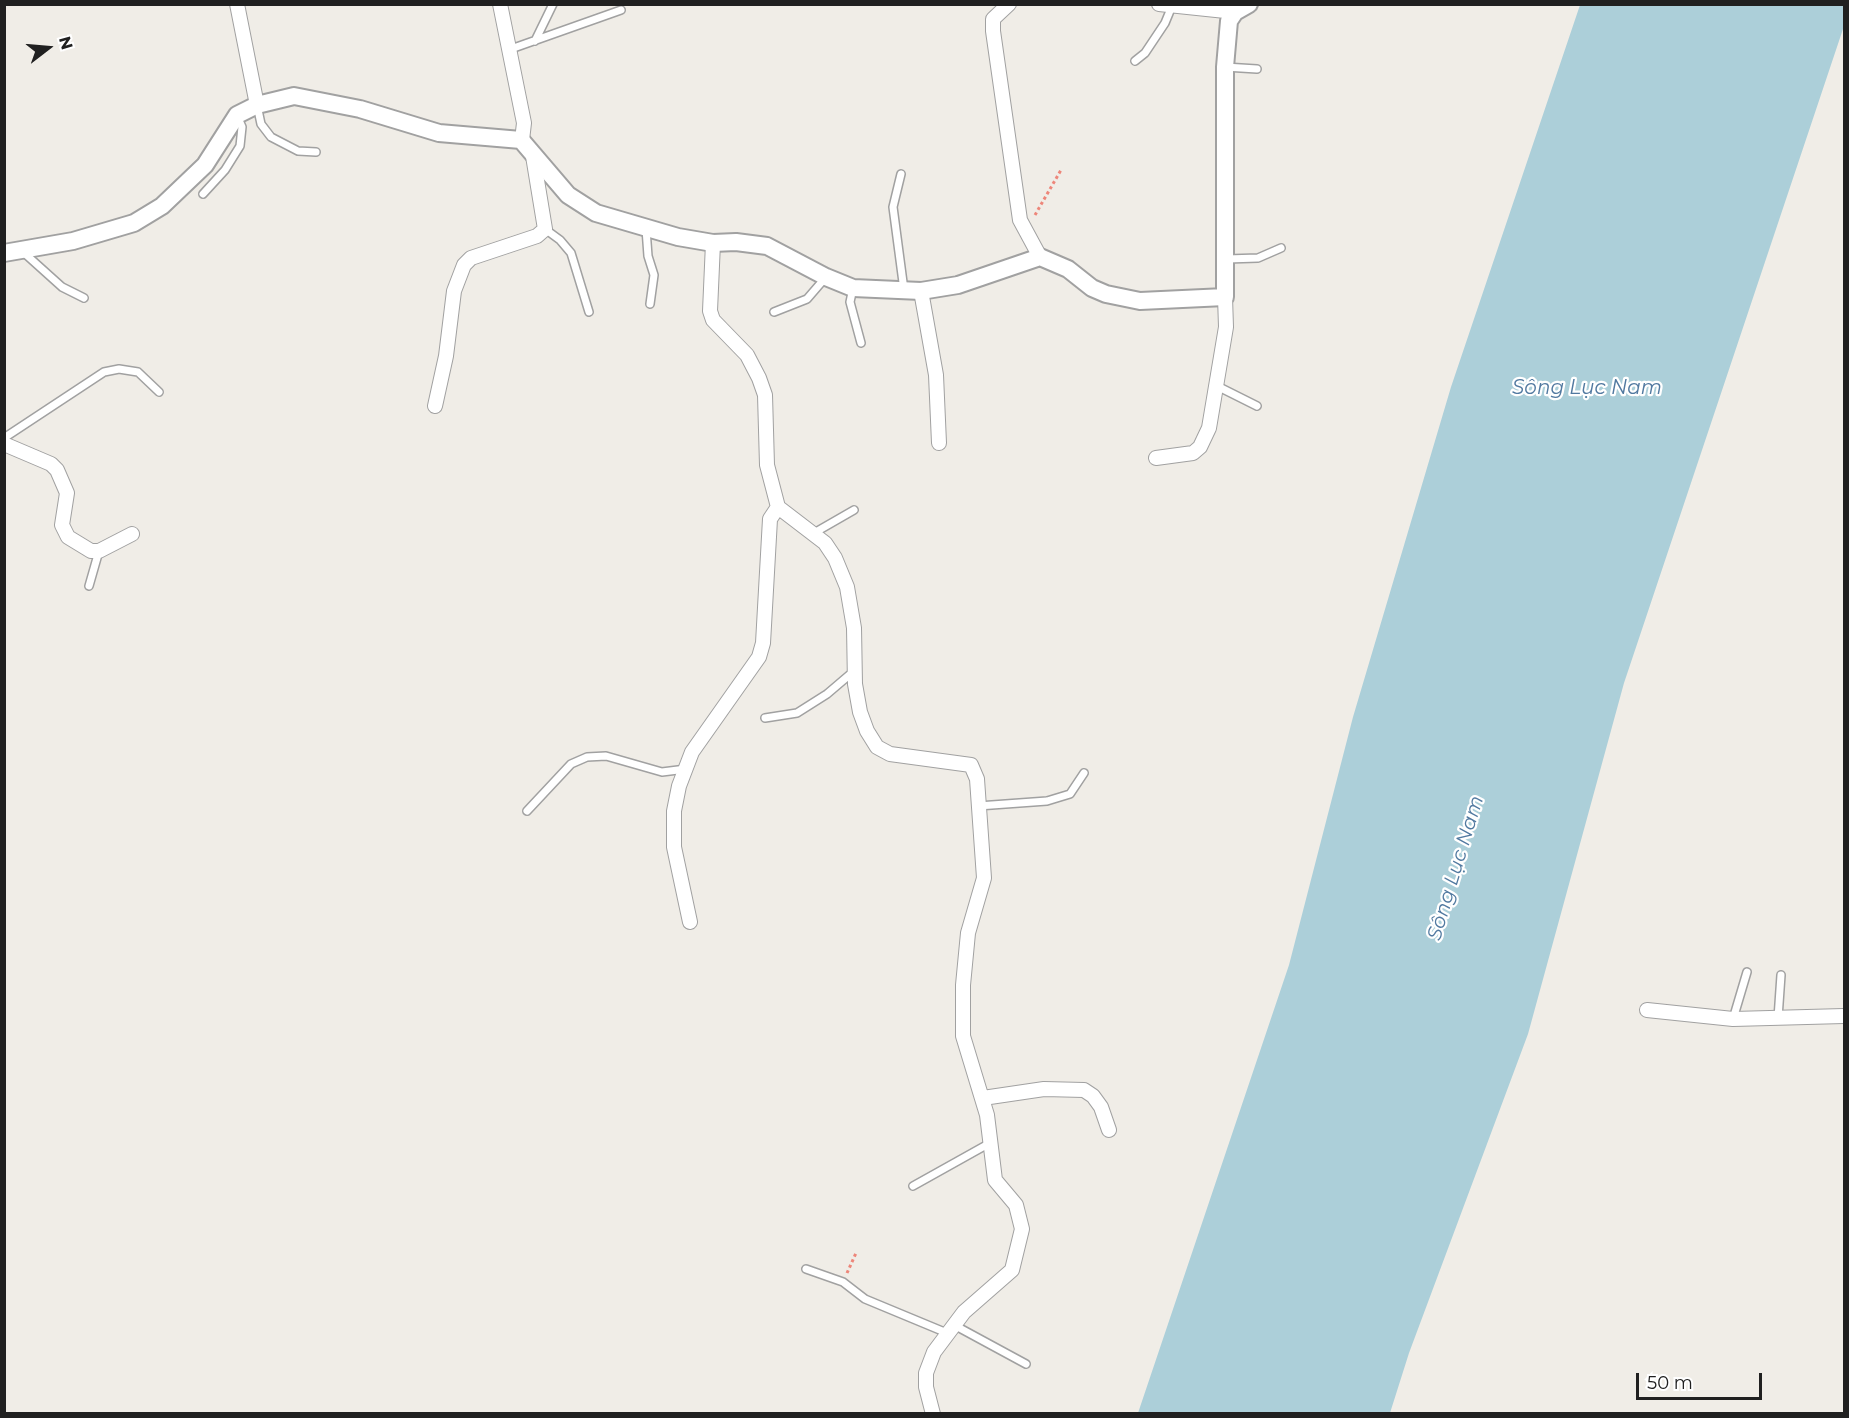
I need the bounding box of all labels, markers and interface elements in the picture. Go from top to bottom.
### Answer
north arrow [18,18,78,78]
text: N [55,34,77,52]
water label: Sông Lục Nam [1512,376,1662,400]
water label: Sông Lục Nam [1423,793,1489,943]
scale bar [1639,1361,1765,1399]
text: 50 m [1647,1372,1693,1394]

